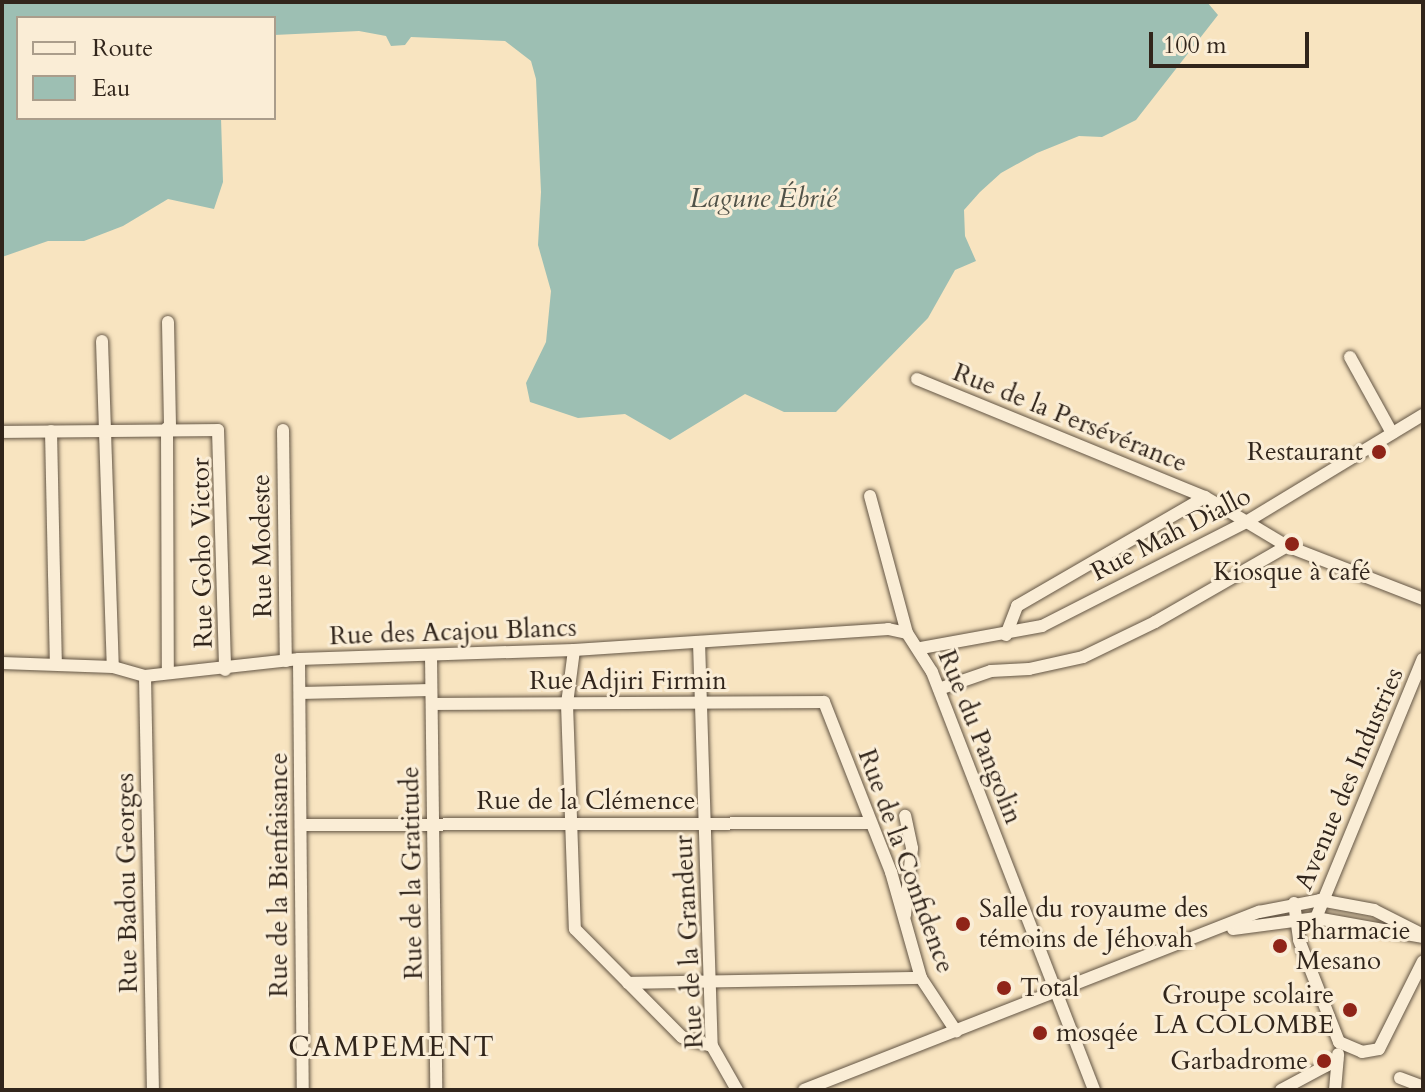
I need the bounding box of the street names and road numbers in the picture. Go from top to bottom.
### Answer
street label: Rue de la Persévérance [948,357,1192,479]
street label: Rue Goho Victor [185,457,219,649]
street label: Rue Modeste [245,474,279,618]
street label: Rue Mah Diallo [1086,480,1256,588]
street label: Rue des Acajou Blancs [329,612,577,652]
street label: Rue du Pangolin [931,645,1029,829]
street label: Avenue des Industries [1288,663,1410,895]
street label: Rue Adjiri Firmin [529,665,727,697]
street label: Rue de la Confidence [851,745,961,977]
street label: Rue de la Bienfaisance [263,753,295,997]
street label: Rue de la Gratitude [395,766,429,980]
street label: Rue Badou Georges [109,773,145,993]
street label: Rue de la Clémence [476,785,696,817]
street label: Rue de la Grandeur [668,834,710,1050]

